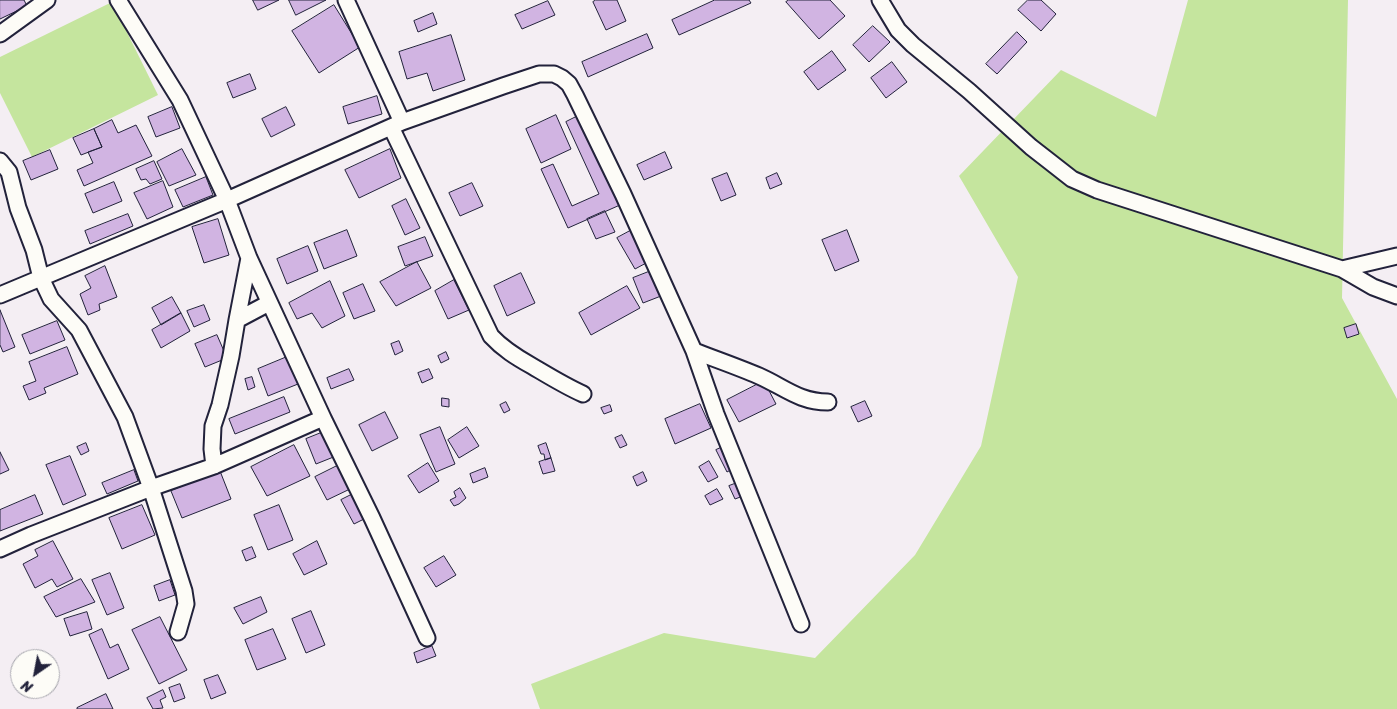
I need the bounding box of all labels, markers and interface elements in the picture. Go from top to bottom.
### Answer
north arrow [10,649,60,699]
text: N [16,673,38,699]

